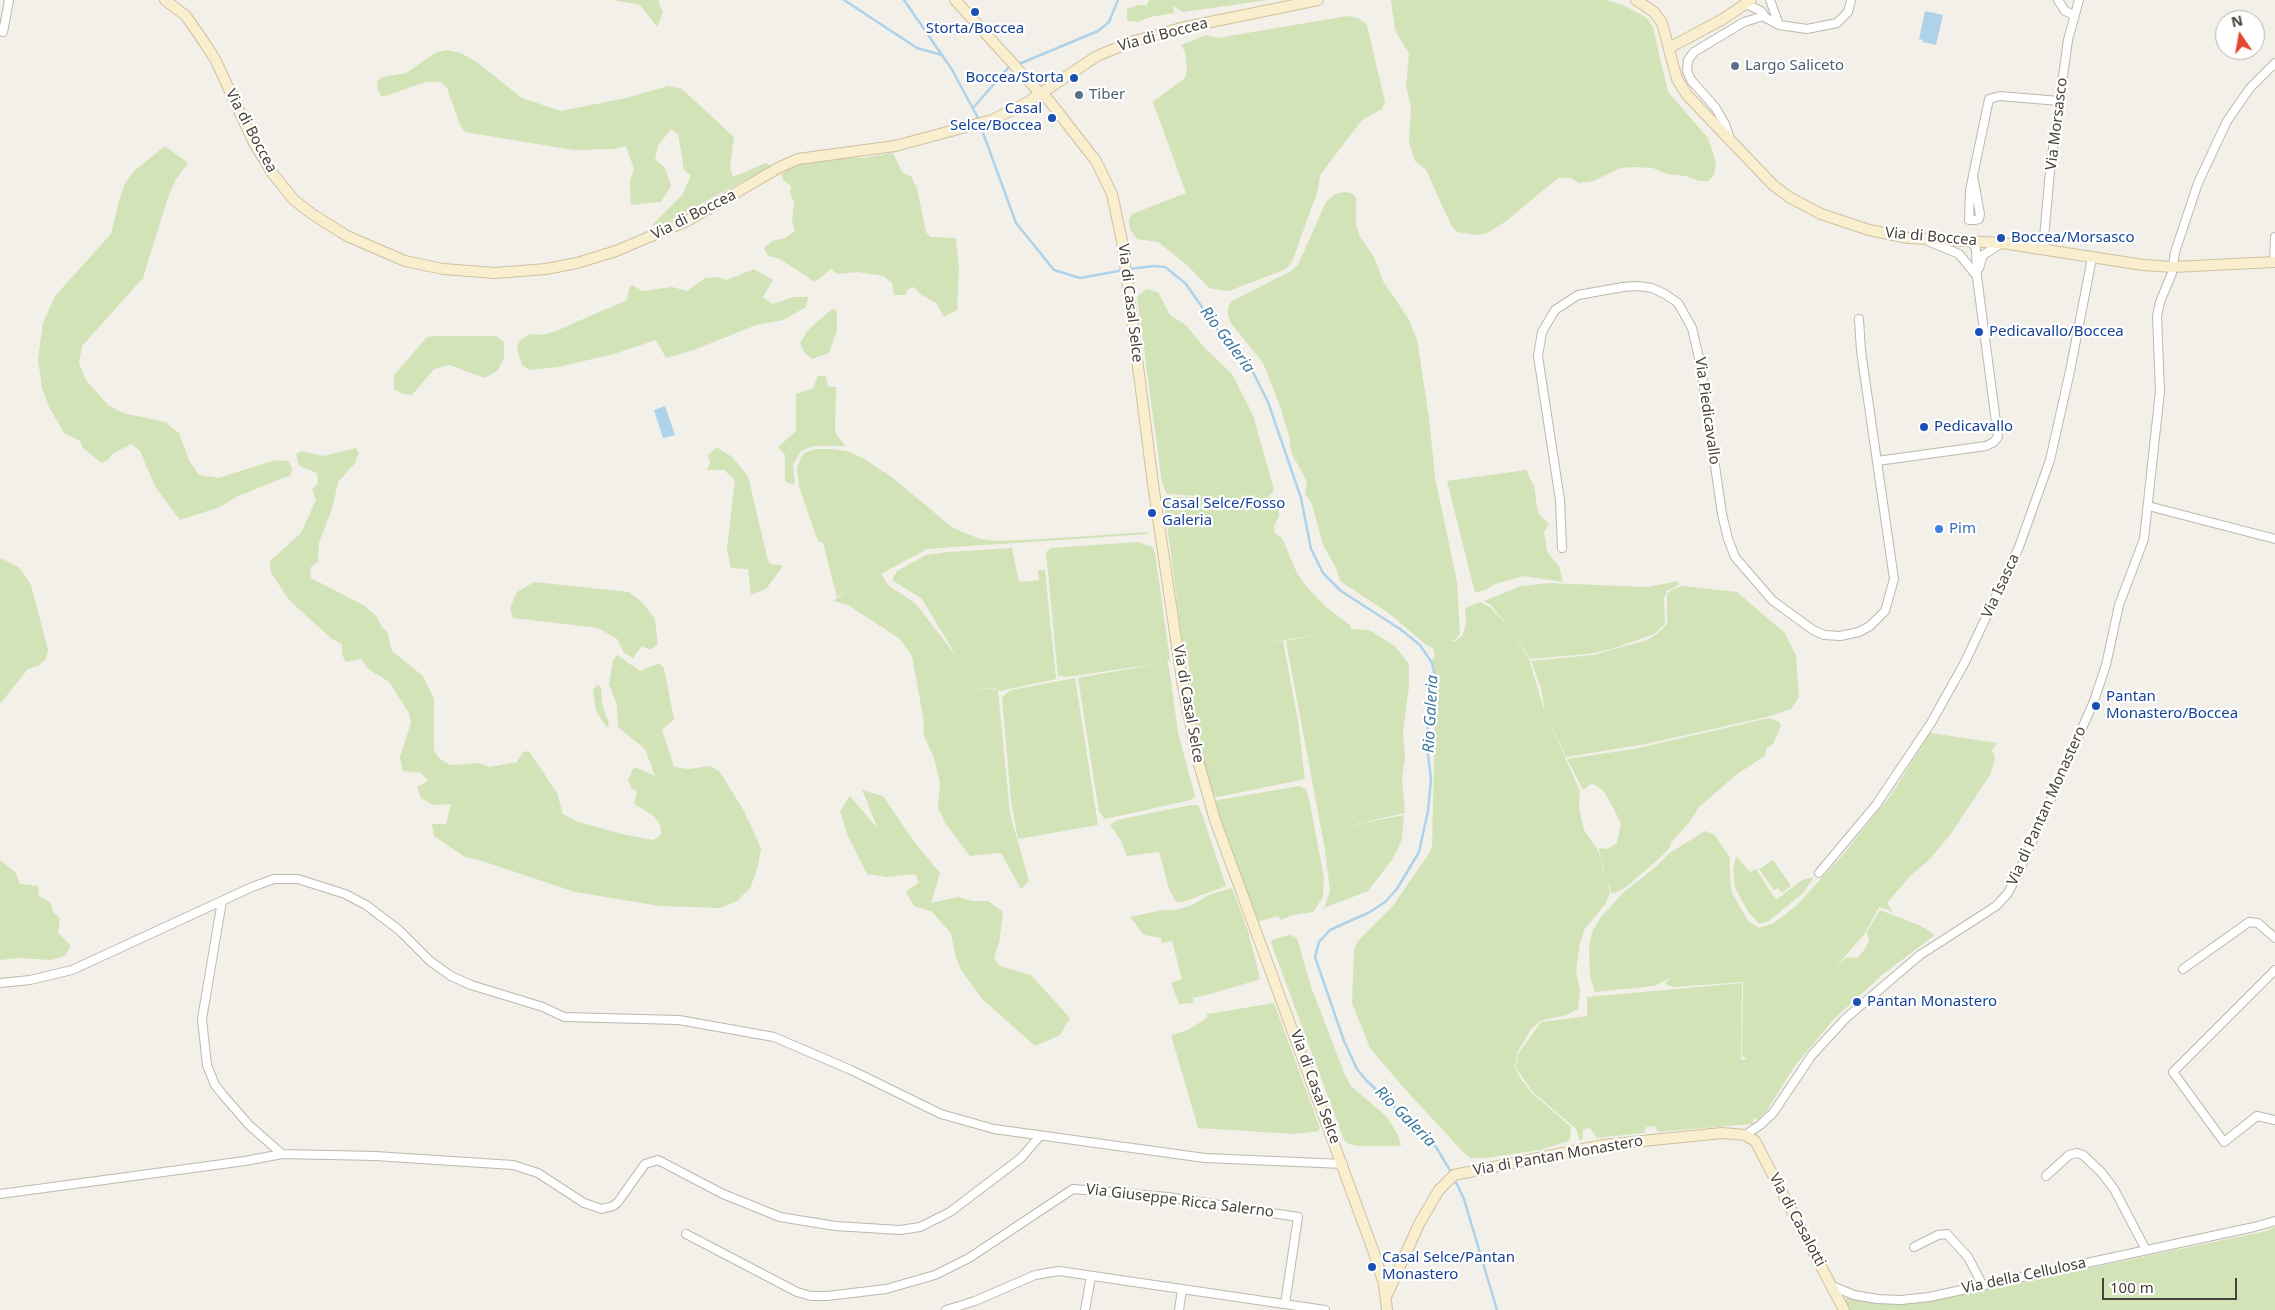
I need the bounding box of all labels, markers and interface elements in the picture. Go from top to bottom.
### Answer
marker: Storta/Boccea [969,6,981,18]
north arrow [2215,10,2265,60]
text: N [2229,10,2245,31]
street label: Via di Boccea [1116,14,1210,56]
place label: Storta/Boccea [926,20,1024,38]
place label: Largo Saliceto [1745,57,1844,75]
marker: Largo Saliceto [1729,60,1741,72]
place label: Boccea/Storta [966,69,1064,87]
marker: Boccea/Storta [1068,72,1080,84]
street label: Via Morsasco [2042,77,2072,171]
street label: Via di Boccea [221,86,281,176]
place label: Tiber [1089,86,1125,104]
marker: Tiber [1073,89,1085,101]
place label: Casal Selce/Boccea [950,100,1042,135]
marker: Casal Selce/Boccea [1046,112,1058,124]
street label: Via di Boccea [649,186,739,244]
street label: Via di Boccea [1884,224,1978,250]
place label: Boccea/Morsasco [2011,229,2135,247]
marker: Boccea/Morsasco [1995,232,2007,244]
street label: Via di Casal Selce [1114,243,1146,363]
water label: Rio Galeria [1196,303,1258,377]
place label: Pedicavallo/Boccea [1989,323,2124,341]
marker: Pedicavallo/Boccea [1973,326,1985,338]
street label: Via Piedicavallo [1691,356,1723,466]
place label: Pedicavallo [1934,418,2013,436]
marker: Pedicavallo [1918,421,1930,433]
place label: Casal Selce/Fosso Galeria [1162,495,1285,530]
marker: Casal Selce/Fosso Galeria [1146,507,1158,519]
place label: Pim [1949,520,1976,538]
marker: Pim [1933,523,1945,535]
street label: Via Isasca [1978,551,2024,621]
street label: Via di Casal Selce [1169,644,1207,764]
water label: Rio Galeria [1419,675,1443,753]
place label: Pantan Monastero/Boccea [2106,688,2238,723]
marker: Pantan Monastero/Boccea [2090,700,2102,712]
street label: Via di Pantan Monastero [2004,724,2090,888]
place label: Pantan Monastero [1867,993,1997,1011]
marker: Pantan Monastero [1851,996,1863,1008]
street label: Via di Casal Selce [1286,1028,1344,1146]
water label: Rio Galeria [1371,1083,1439,1151]
street label: Via di Pantan Monastero [1472,1132,1644,1180]
street label: Via di Casalotti [1765,1170,1829,1270]
street label: Via Giuseppe Ricca Salerno [1085,1181,1275,1221]
place label: Casal Selce/Pantan Monastero [1382,1249,1515,1284]
street label: Via della Cellulosa [1960,1254,2088,1298]
marker: Casal Selce/Pantan Monastero [1366,1261,1378,1273]
scale bar [2105,1268,2240,1300]
text: 100 m [2110,1277,2154,1297]

